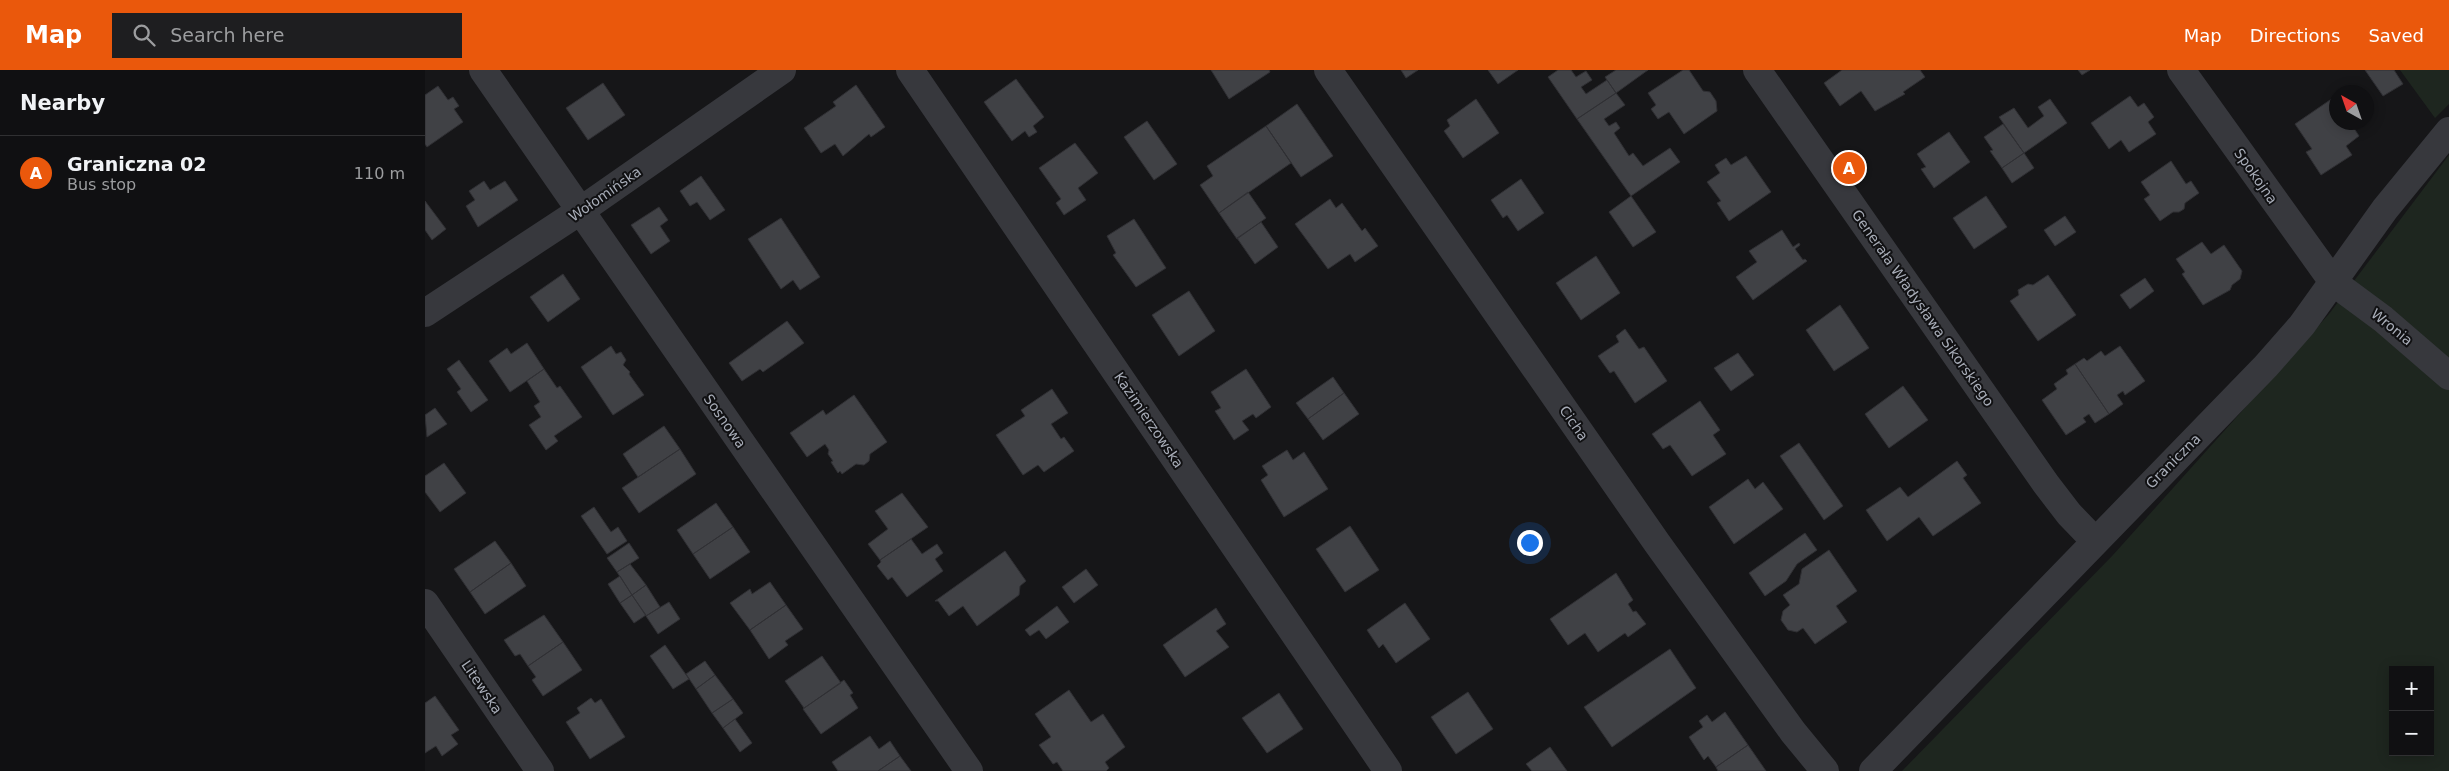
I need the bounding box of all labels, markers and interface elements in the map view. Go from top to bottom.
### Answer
search box [112,13,462,58]
text: Map [25,21,82,49]
icon: search [130,21,158,49]
text: Search here [170,24,284,46]
text: Map [2184,25,2222,46]
text: Directions [2250,25,2340,46]
text: Saved [2368,25,2424,46]
north arrow [2329,85,2374,130]
text: Nearby [20,91,105,115]
street label: Spokojna [2231,145,2281,207]
pin: A [1833,149,1865,187]
text: Graniczna 02 [67,153,207,175]
street label: Wołomińska [566,163,644,225]
text: A [30,164,42,183]
text: 110 m [354,164,405,183]
text: Bus stop [67,175,136,194]
street label: Generała Władysława Sikorskiego [1849,207,1997,409]
street label: Wronia [2368,305,2416,349]
street label: Kazimierzowska [1111,369,1187,471]
street label: Sosnowa [701,391,749,451]
street label: Cicha [1556,403,1592,443]
street label: Graniczna [2142,430,2204,492]
your location [1517,530,1543,556]
street label: Litewska [458,657,506,717]
map controls [2389,666,2434,756]
button: + [2389,666,2434,711]
button: − [2389,711,2434,756]

